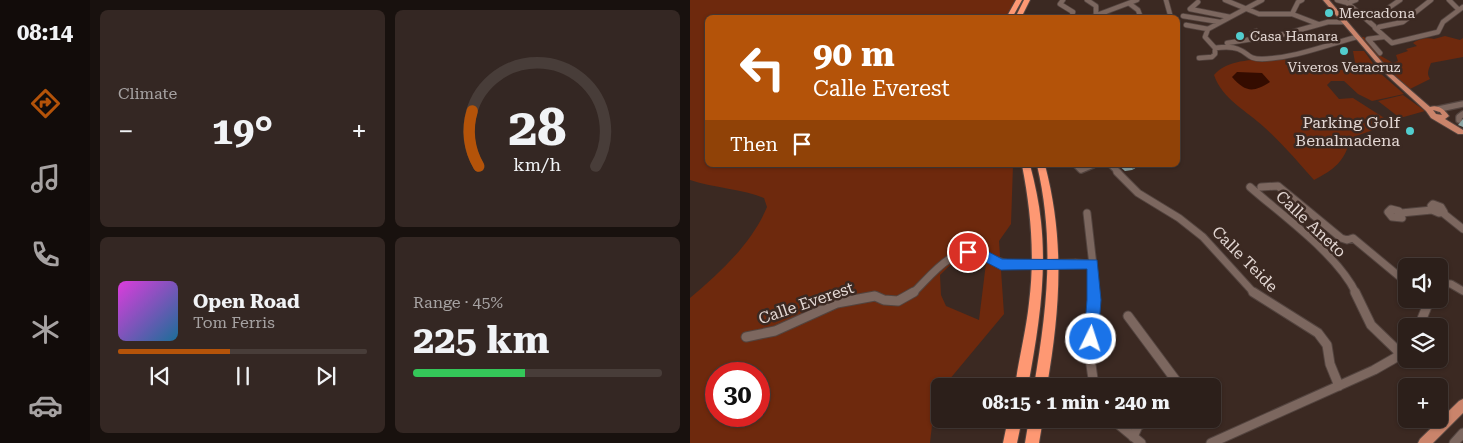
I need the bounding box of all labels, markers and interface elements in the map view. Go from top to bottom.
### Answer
place label: Mercadona [1339,5,1415,21]
marker: Mercadona [1323,7,1335,19]
text: 08:14 [17,20,73,45]
place label: Casa Hamara [1250,28,1338,44]
marker: Casa Hamara [1234,30,1246,42]
text: 90 m [813,34,895,75]
icon: left [730,35,795,100]
marker: Viveros Veracruz [1338,45,1350,57]
place label: Viveros Veracruz [1288,59,1401,75]
text: Calle Everest [813,76,950,101]
text: Climate [118,84,177,103]
icon: directions [28,86,63,121]
text: 28 [508,97,567,158]
text: 19° [212,109,273,153]
place label: Parking Golf Benalmadena [1295,113,1401,150]
text: − [118,115,134,148]
text: + [351,115,367,148]
marker: Parking Golf Benalmadena [1404,125,1416,137]
icon: arrive [788,130,816,158]
text: Then [730,133,778,156]
text: km/h [514,154,562,175]
icon: music [28,161,63,196]
street label: Calle Aneto [1272,187,1350,261]
street label: Calle Teide [1208,222,1282,296]
pin [947,231,989,273]
icon: phone [28,237,63,272]
icon: arrive [954,238,982,266]
map controls [1398,258,1448,428]
button: sound [1398,258,1448,308]
street label: Calle Everest [756,278,856,328]
text: Open Road [193,290,300,313]
text: Range · 45% [413,293,503,312]
icon: climate [28,312,63,347]
position arrow [1064,312,1116,364]
text: Tom Ferris [193,313,275,332]
text: 225 km [413,318,549,362]
button: layers [1398,318,1448,368]
icon: previous [146,362,174,390]
icon: pause [229,362,257,390]
icon: next [312,362,340,390]
speed limit sign: 30 [705,362,770,427]
button: + [1398,378,1448,428]
icon: car [28,388,63,423]
text: 08:15 · 1 min · 240 m [982,391,1170,414]

